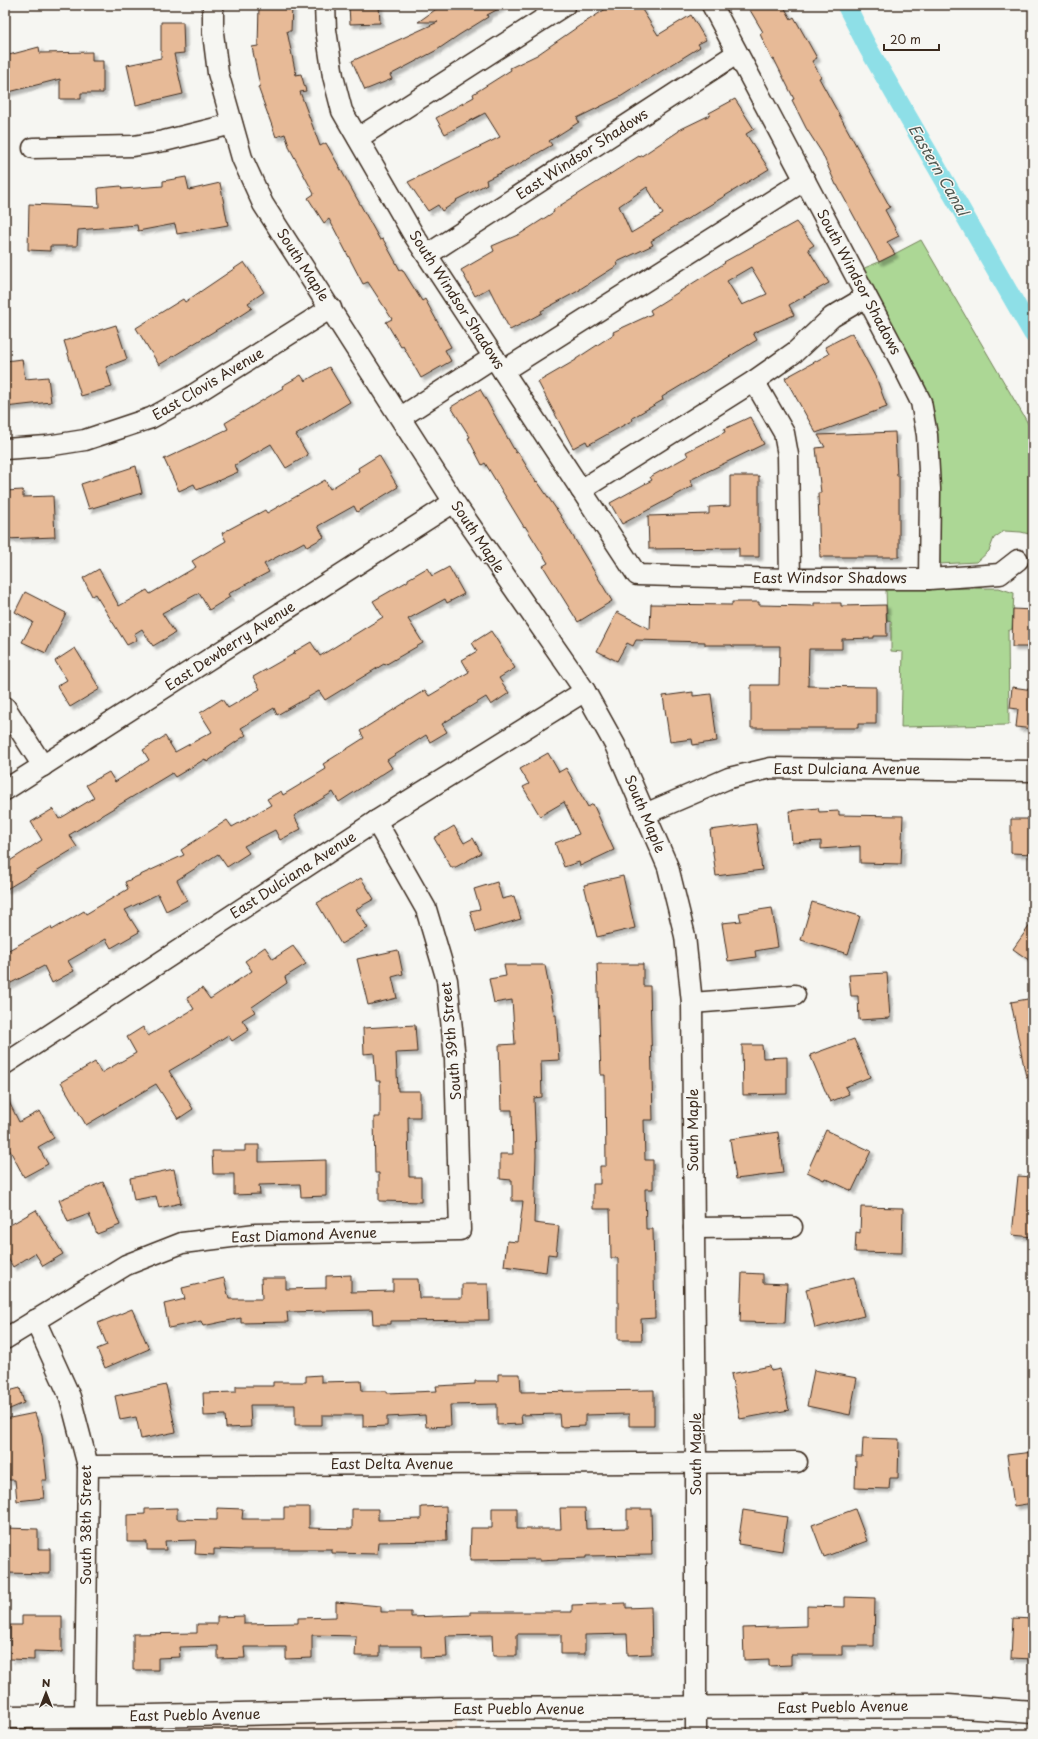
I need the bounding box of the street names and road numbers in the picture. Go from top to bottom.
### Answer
street label: East Windsor Shadows [511,103,652,204]
street label: South Windsor Shadows [812,205,907,358]
street label: South Maple [272,224,335,305]
street label: South Windsor Shadows [404,226,510,373]
street label: East Clovis Avenue [148,342,268,425]
street label: South Maple [446,496,510,577]
street label: East Windsor Shadows [753,567,907,588]
street label: East Dewberry Avenue [161,595,299,696]
street label: East Dulciana Avenue [774,758,921,779]
street label: South Maple [620,771,671,856]
street label: East Dulciana Avenue [225,826,360,923]
street label: South 39th Street [435,981,466,1101]
street label: South Maple [682,1088,703,1172]
street label: East Diamond Avenue [231,1221,378,1248]
street label: South Maple [685,1412,706,1496]
street label: East Delta Avenue [331,1453,454,1474]
street label: South 38th Street [75,1465,96,1585]
street label: East Pueblo Avenue [777,1695,909,1718]
street label: East Pueblo Avenue [453,1698,585,1719]
street label: East Pueblo Avenue [129,1703,261,1726]

